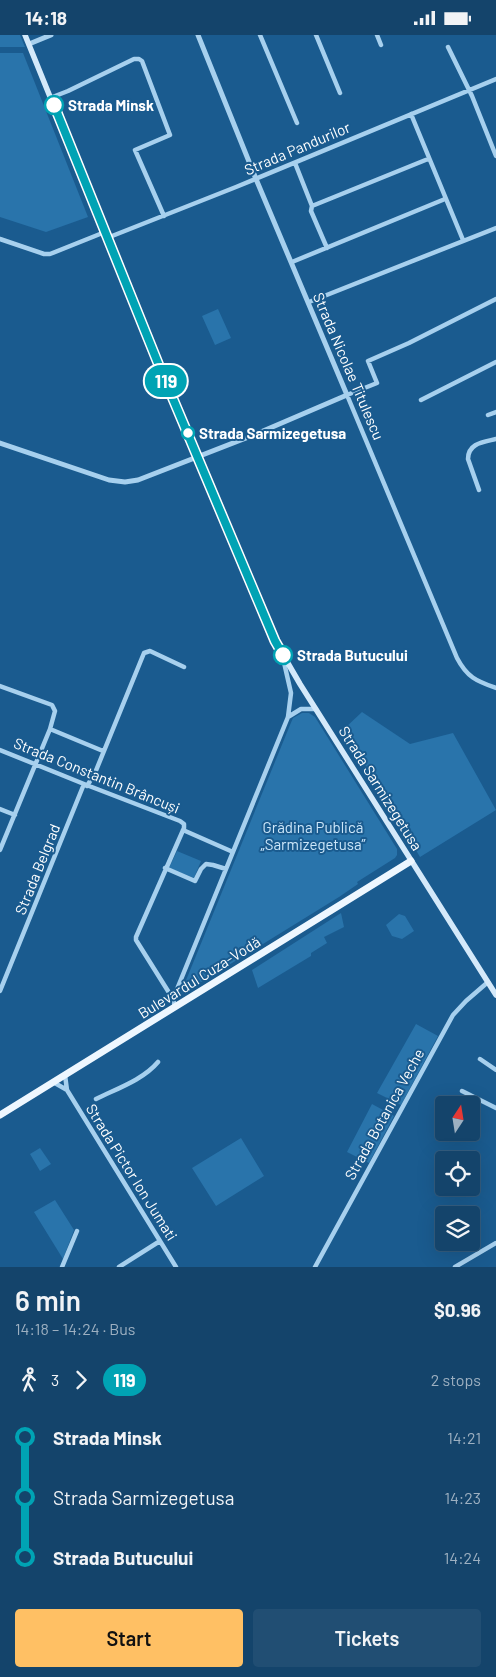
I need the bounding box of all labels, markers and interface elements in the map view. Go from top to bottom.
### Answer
text: 14:18 [25,6,67,29]
marker: Strada Minsk [44,95,64,115]
place label: Strada Minsk [68,96,154,114]
street label: Strada Pandurilor [241,117,353,178]
street label: Strada Nicolae Titulescu [310,290,388,442]
line badge: 119 [137,365,195,397]
text: 119 [155,370,177,392]
place label: Strada Sarmizegetusa [199,424,346,442]
marker: Strada Sarmizegetusa [181,426,195,440]
marker: Strada Butucului [273,645,293,665]
place label: Strada Butucului [297,646,408,664]
street label: Strada Sarmizegetusa [335,722,427,854]
street label: Strada Constantin Brâncuși [11,733,183,817]
park label: Grădina Publică „Sarmizegetusa” [261,818,365,853]
street label: Strada Belgrad [11,821,63,917]
street label: Bulevardul Cuza-Vodă [135,932,263,1022]
street label: Strada Botanica Veche [340,1045,428,1183]
north arrow [435,1096,480,1141]
map controls [435,1096,480,1251]
street label: Strada Pictor Ion Jumati [83,1100,181,1244]
button: locate [435,1151,480,1196]
button: layers [435,1206,480,1251]
text: 6 min [15,1283,81,1317]
text: $0.96 [434,1298,481,1321]
text: 14:18 – 14:24 · Bus [15,1319,135,1338]
icon: walk [15,1366,43,1394]
icon: forward [67,1366,95,1394]
text: 119 [113,1369,136,1391]
text: 3 [51,1370,59,1389]
text: 2 stops [431,1370,481,1389]
text: Strada Minsk [53,1426,162,1449]
text: 14:21 [447,1428,481,1447]
text: Strada Sarmizegetusa [53,1486,234,1509]
text: 14:23 [444,1488,481,1507]
text: Strada Butucului [53,1546,193,1569]
text: 14:24 [444,1548,481,1567]
button: Start [15,1609,243,1667]
button: Tickets [253,1609,481,1667]

